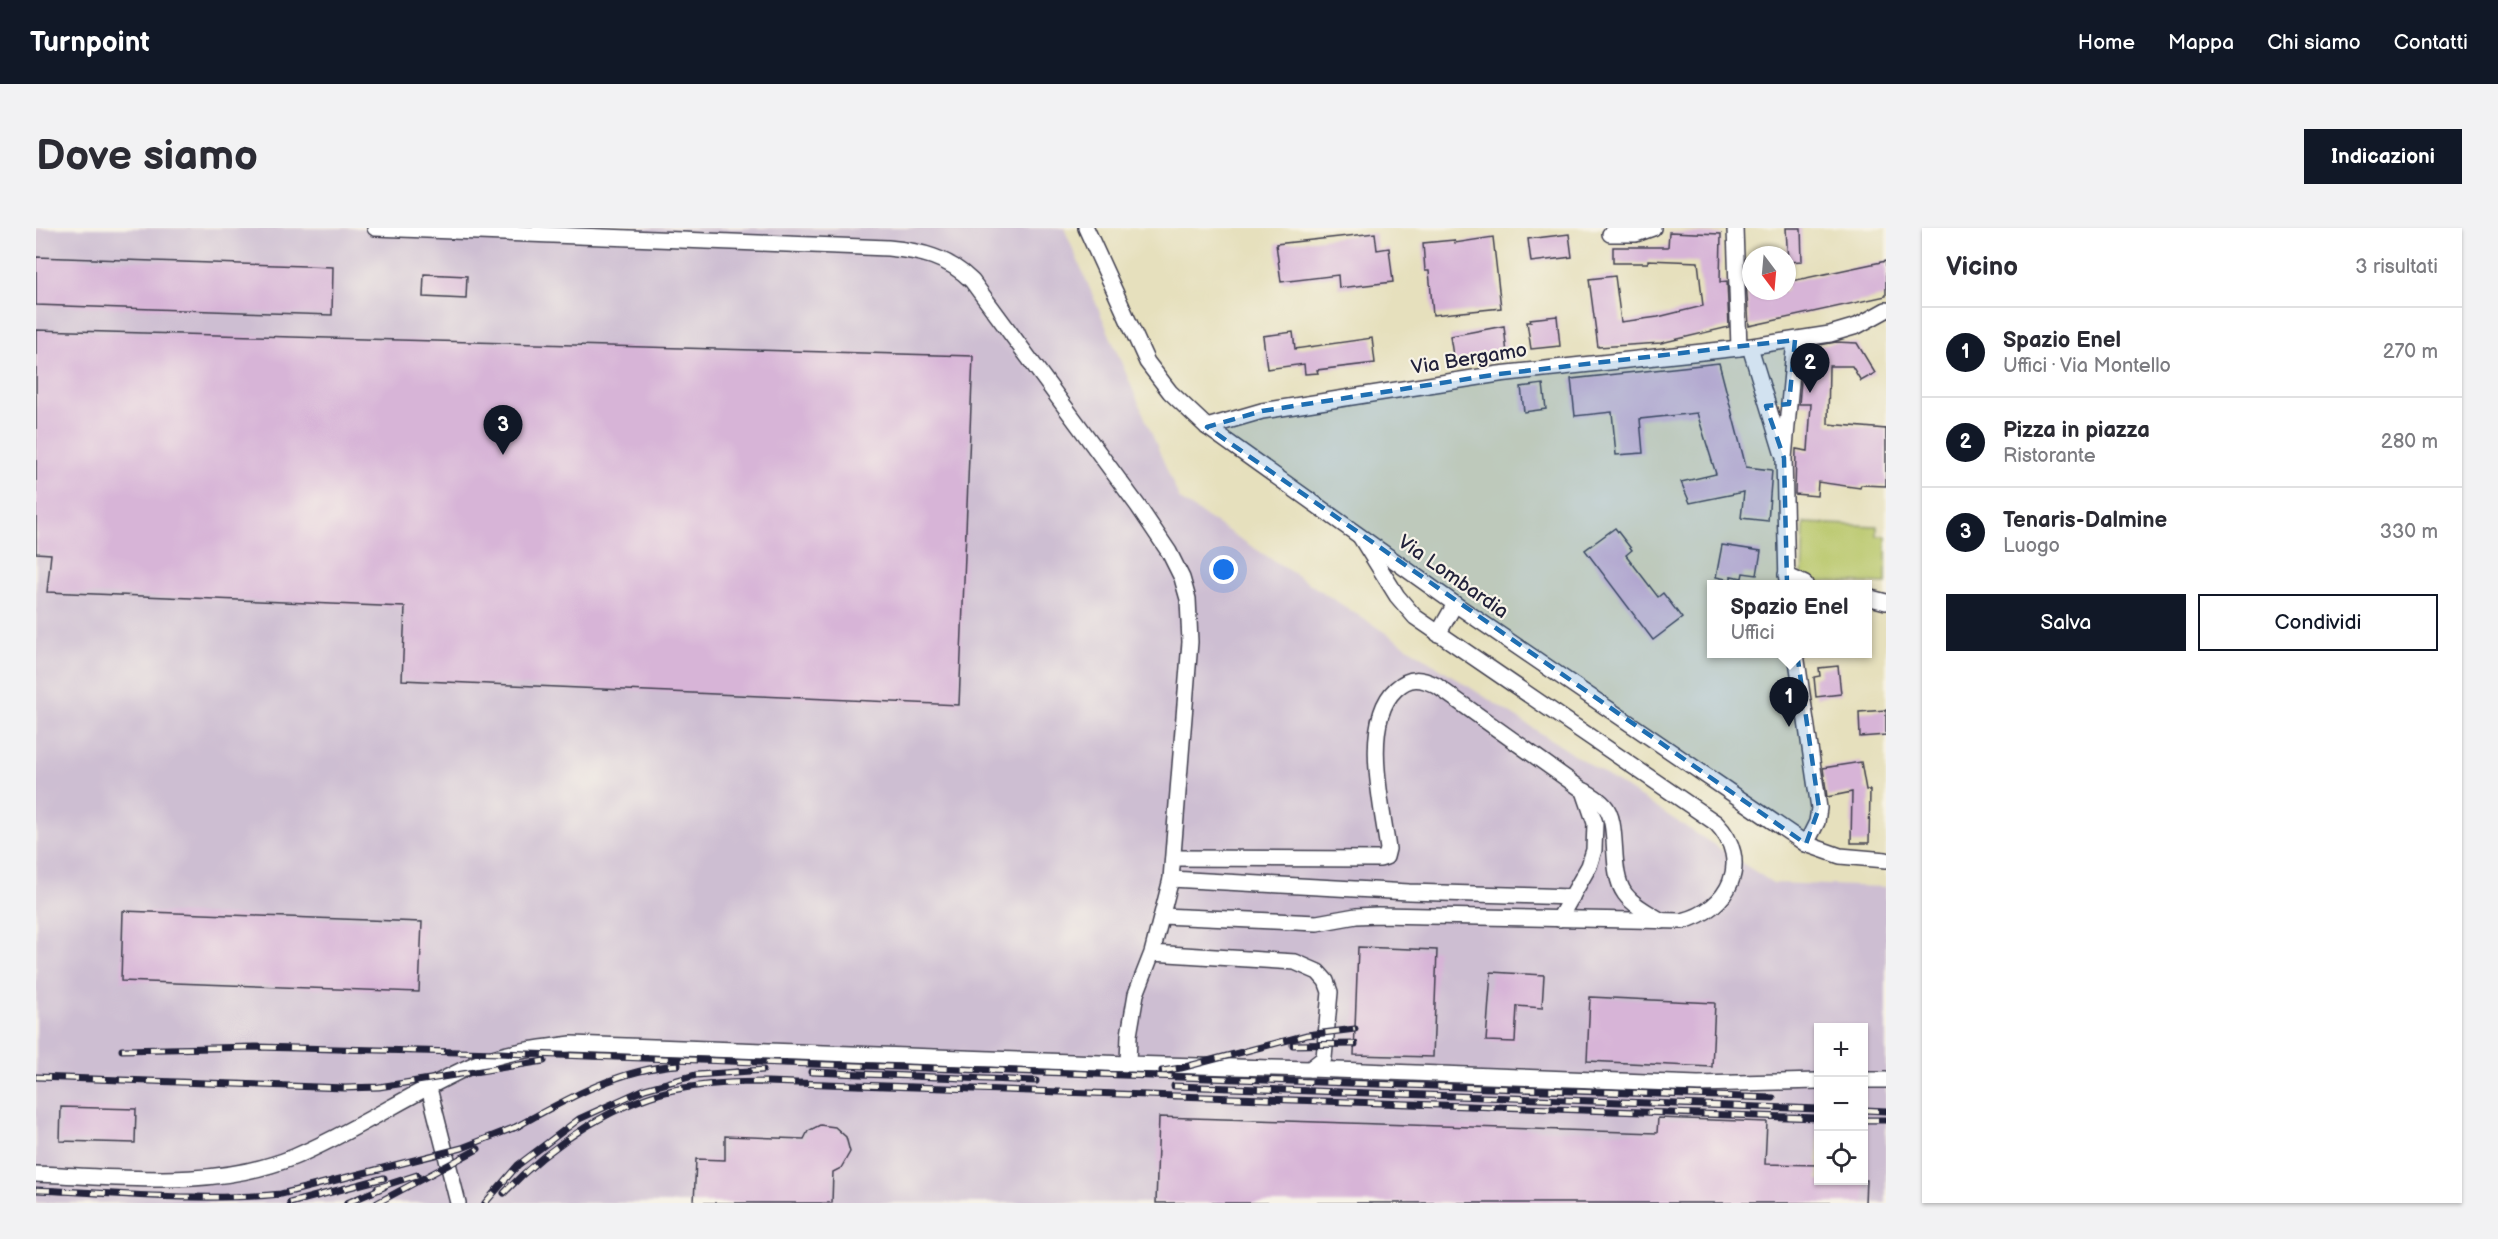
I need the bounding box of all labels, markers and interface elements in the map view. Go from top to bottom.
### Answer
text: Turnpoint [30,26,150,59]
text: Home [2078,30,2135,55]
text: Mappa [2168,30,2234,55]
text: Chi siamo [2267,30,2361,55]
text: Contatti [2394,30,2468,55]
button: Indicazioni [2304,129,2462,184]
text: Dove siamo [36,131,258,182]
north arrow [1742,246,1796,300]
text: Vicino [1946,252,2018,283]
text: 3 risultati [2355,255,2438,279]
text: Spazio Enel [2003,327,2121,354]
street label: Via Bergamo [1409,338,1529,380]
text: 1 [1961,340,1970,364]
text: 270 m [2383,340,2438,364]
pin: 2 [1790,344,1830,393]
text: Uffici · Via Montello [2003,354,2171,378]
pin: 3 [484,406,522,455]
text: Pizza in piazza [2003,417,2150,444]
text: 2 [1960,430,1971,454]
text: 280 m [2381,430,2438,454]
text: Ristorante [2003,444,2096,468]
text: Tenaris-Dalmine [2003,507,2167,534]
text: 3 [1960,520,1971,544]
text: 330 m [2380,520,2438,544]
street label: Via Lombardia [1393,530,1513,624]
text: Luogo [2003,534,2060,558]
your location [1209,555,1238,584]
popup [1707,580,1872,658]
text: Spazio Enel [1730,594,1849,621]
button: Salva [1946,594,2186,651]
button: Condividi [2198,594,2438,651]
text: Uffici [1730,621,1775,645]
pin: 1 [1770,678,1808,727]
map controls [1814,1023,1868,1185]
button: + [1814,1023,1868,1077]
button: − [1814,1077,1868,1131]
button: locate [1814,1131,1868,1185]

